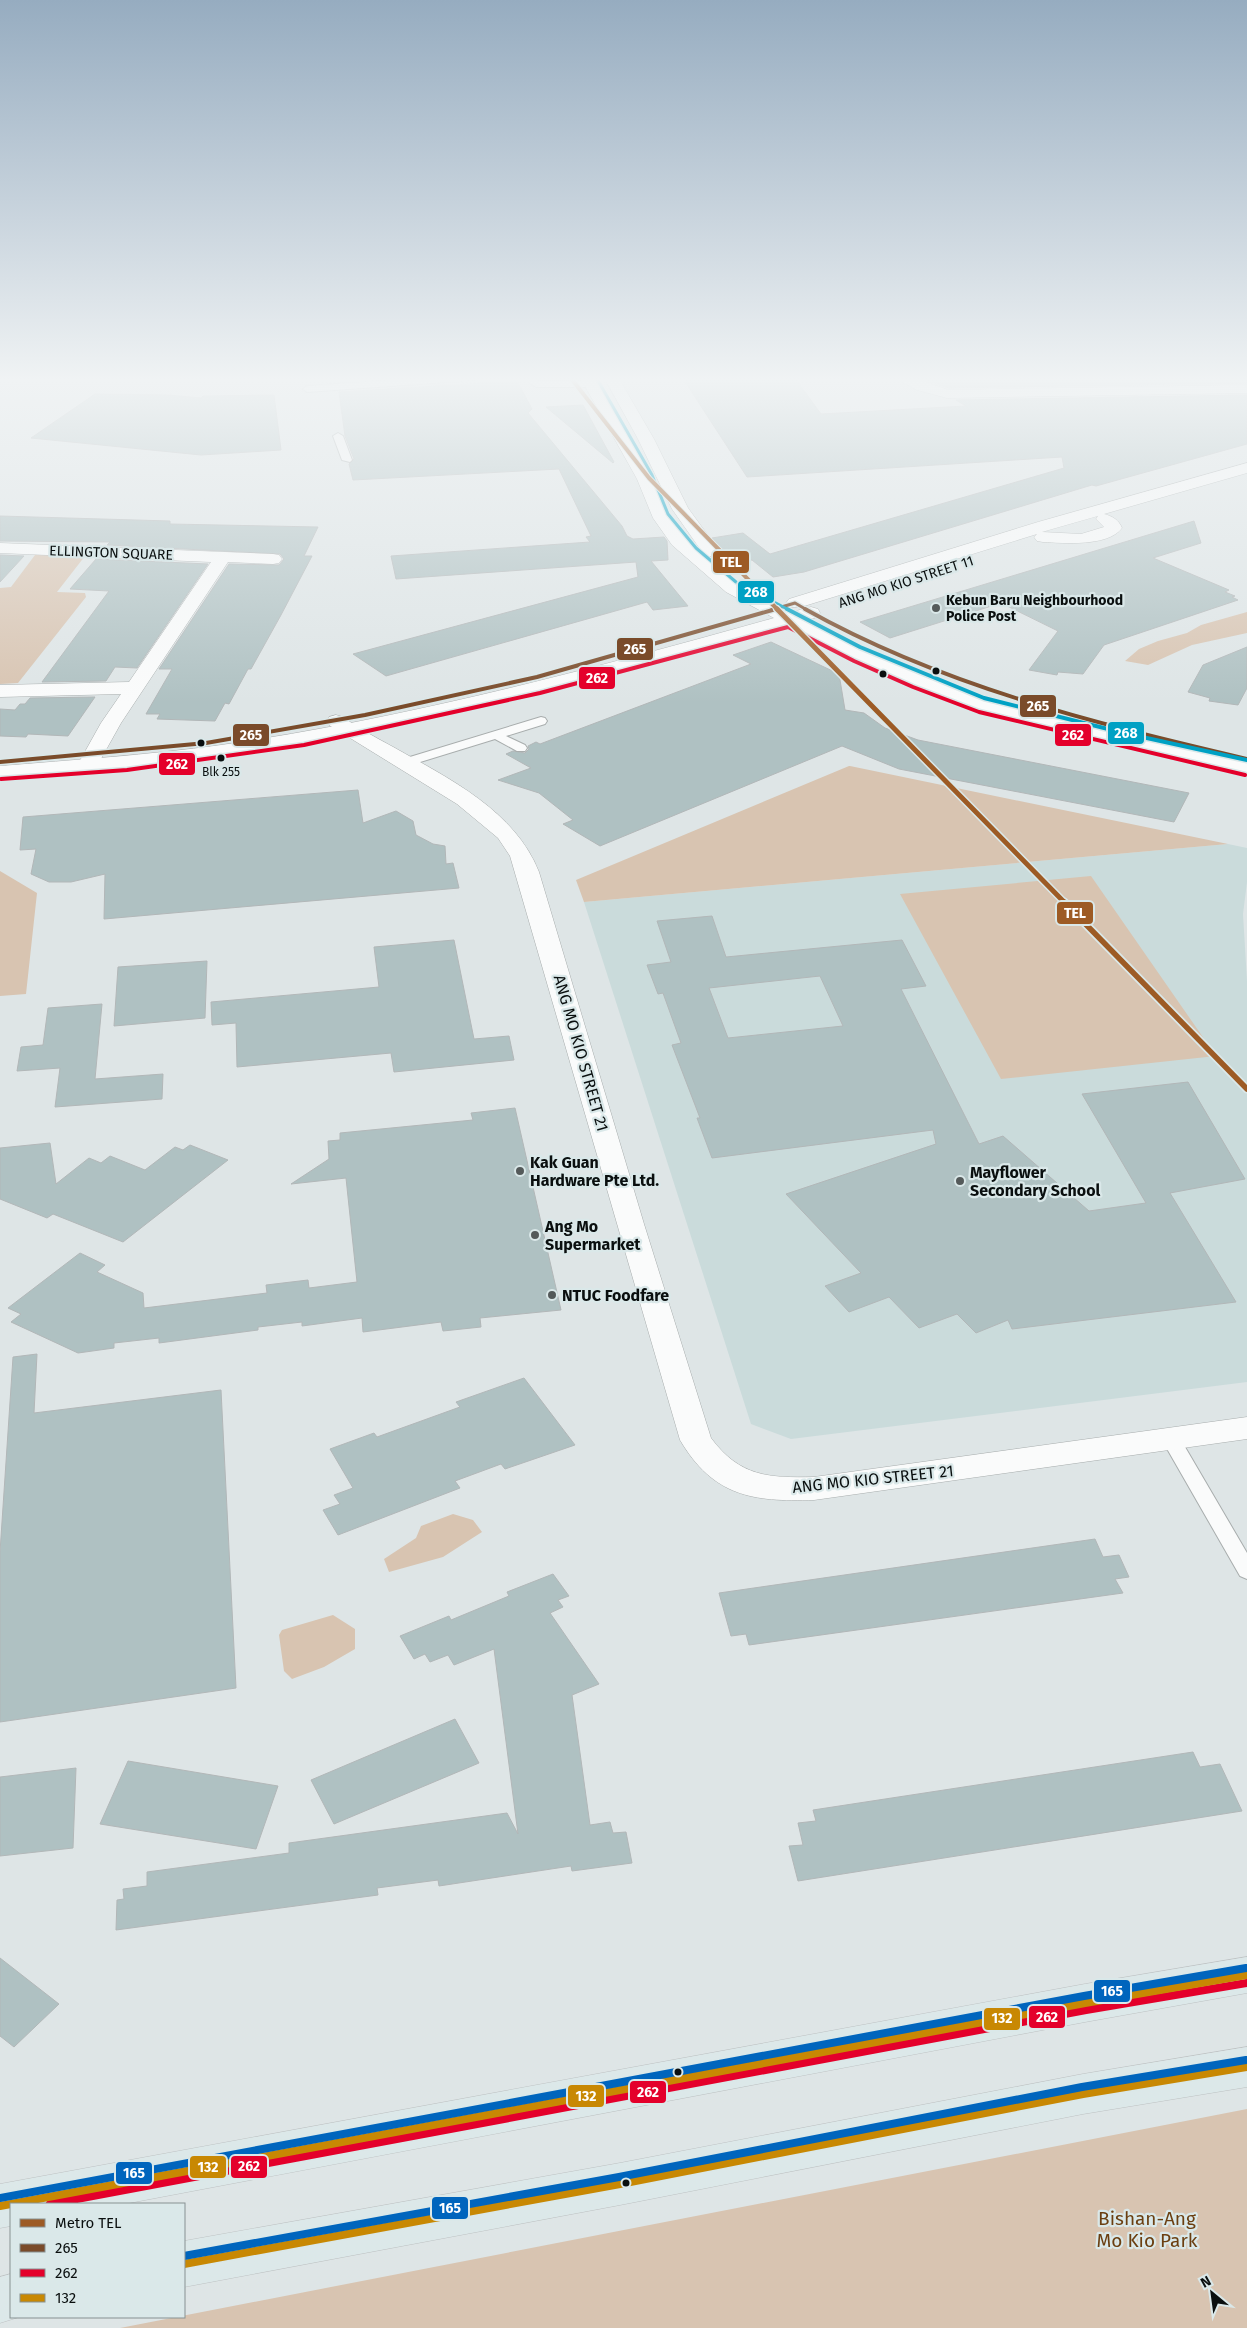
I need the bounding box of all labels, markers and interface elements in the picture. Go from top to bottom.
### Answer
street label: ELLINGTON SQUARE [49,542,173,564]
line badge: TEL [712,550,750,574]
street label: ANG MO KIO STREET 11 [836,552,976,612]
text: TEL [720,554,742,571]
line badge: 268 [737,580,775,604]
text: 268 [744,584,768,601]
place label: Kebun Baru Neighbourhood Police Post [946,592,1123,625]
marker: Kebun Baru Neighbourhood Police Post [930,602,942,614]
line badge: 265 [616,637,654,661]
text: 265 [624,641,647,658]
line badge: 262 [578,666,616,690]
unlabelled marker [931,666,941,676]
unlabelled marker [878,669,888,679]
text: 262 [586,670,608,687]
line badge: 265 [1019,694,1057,718]
text: 265 [1027,698,1050,715]
line badge: 268 [1107,721,1145,745]
line badge: 265 [232,723,270,747]
line badge: 262 [1054,723,1092,747]
text: 268 [1114,725,1138,742]
text: 265 [240,727,263,744]
text: 262 [1062,727,1084,744]
unlabelled marker [196,738,206,748]
line badge: 262 [158,752,196,776]
marker: Blk 255 [216,753,226,763]
text: 262 [166,756,188,773]
place label: Blk 255 [202,765,240,779]
line badge: TEL [1056,901,1094,925]
text: TEL [1064,905,1086,922]
street label: ANG MO KIO STREET 21 [550,973,612,1133]
place label: Kak Guan Hardware Pte Ltd. [530,1153,659,1190]
place label: Mayflower Secondary School [970,1163,1101,1200]
marker: Kak Guan Hardware Pte Ltd. [514,1165,526,1177]
marker: Mayflower Secondary School [954,1175,966,1187]
place label: Ang Mo Supermarket [544,1217,641,1254]
marker: Ang Mo Supermarket [529,1229,541,1241]
place label: NTUC Foodfare [562,1286,669,1305]
marker: NTUC Foodfare [546,1289,558,1301]
street label: ANG MO KIO STREET 21 [792,1461,954,1497]
line badge: 165 [1093,1979,1131,2003]
text: 165 [1101,1983,1123,2000]
line badge: 262 [1028,2005,1066,2029]
line badge: 132 [983,2007,1021,2031]
text: 262 [1036,2009,1058,2026]
text: 132 [992,2010,1012,2027]
unlabelled marker [673,2067,683,2077]
line badge: 262 [629,2080,667,2104]
line badge: 132 [567,2084,605,2108]
text: 262 [637,2084,659,2101]
text: 132 [576,2088,596,2105]
line badge: 132 [189,2155,227,2179]
line badge: 262 [230,2155,268,2179]
text: 262 [238,2158,260,2175]
text: 132 [198,2159,218,2176]
line badge: 165 [115,2161,153,2185]
text: 165 [123,2165,145,2182]
unlabelled marker [621,2178,631,2188]
line badge: 165 [431,2196,469,2220]
text: 165 [439,2200,461,2217]
legend [10,2203,185,2318]
park label: Bishan-Ang Mo Kio Park [1097,2207,1198,2252]
text: Metro TEL [55,2214,122,2232]
text: 265 [55,2239,78,2257]
text: 262 [55,2264,78,2282]
north arrow [1187,2268,1237,2318]
text: N [1198,2272,1214,2292]
text: 132 [55,2289,76,2307]

